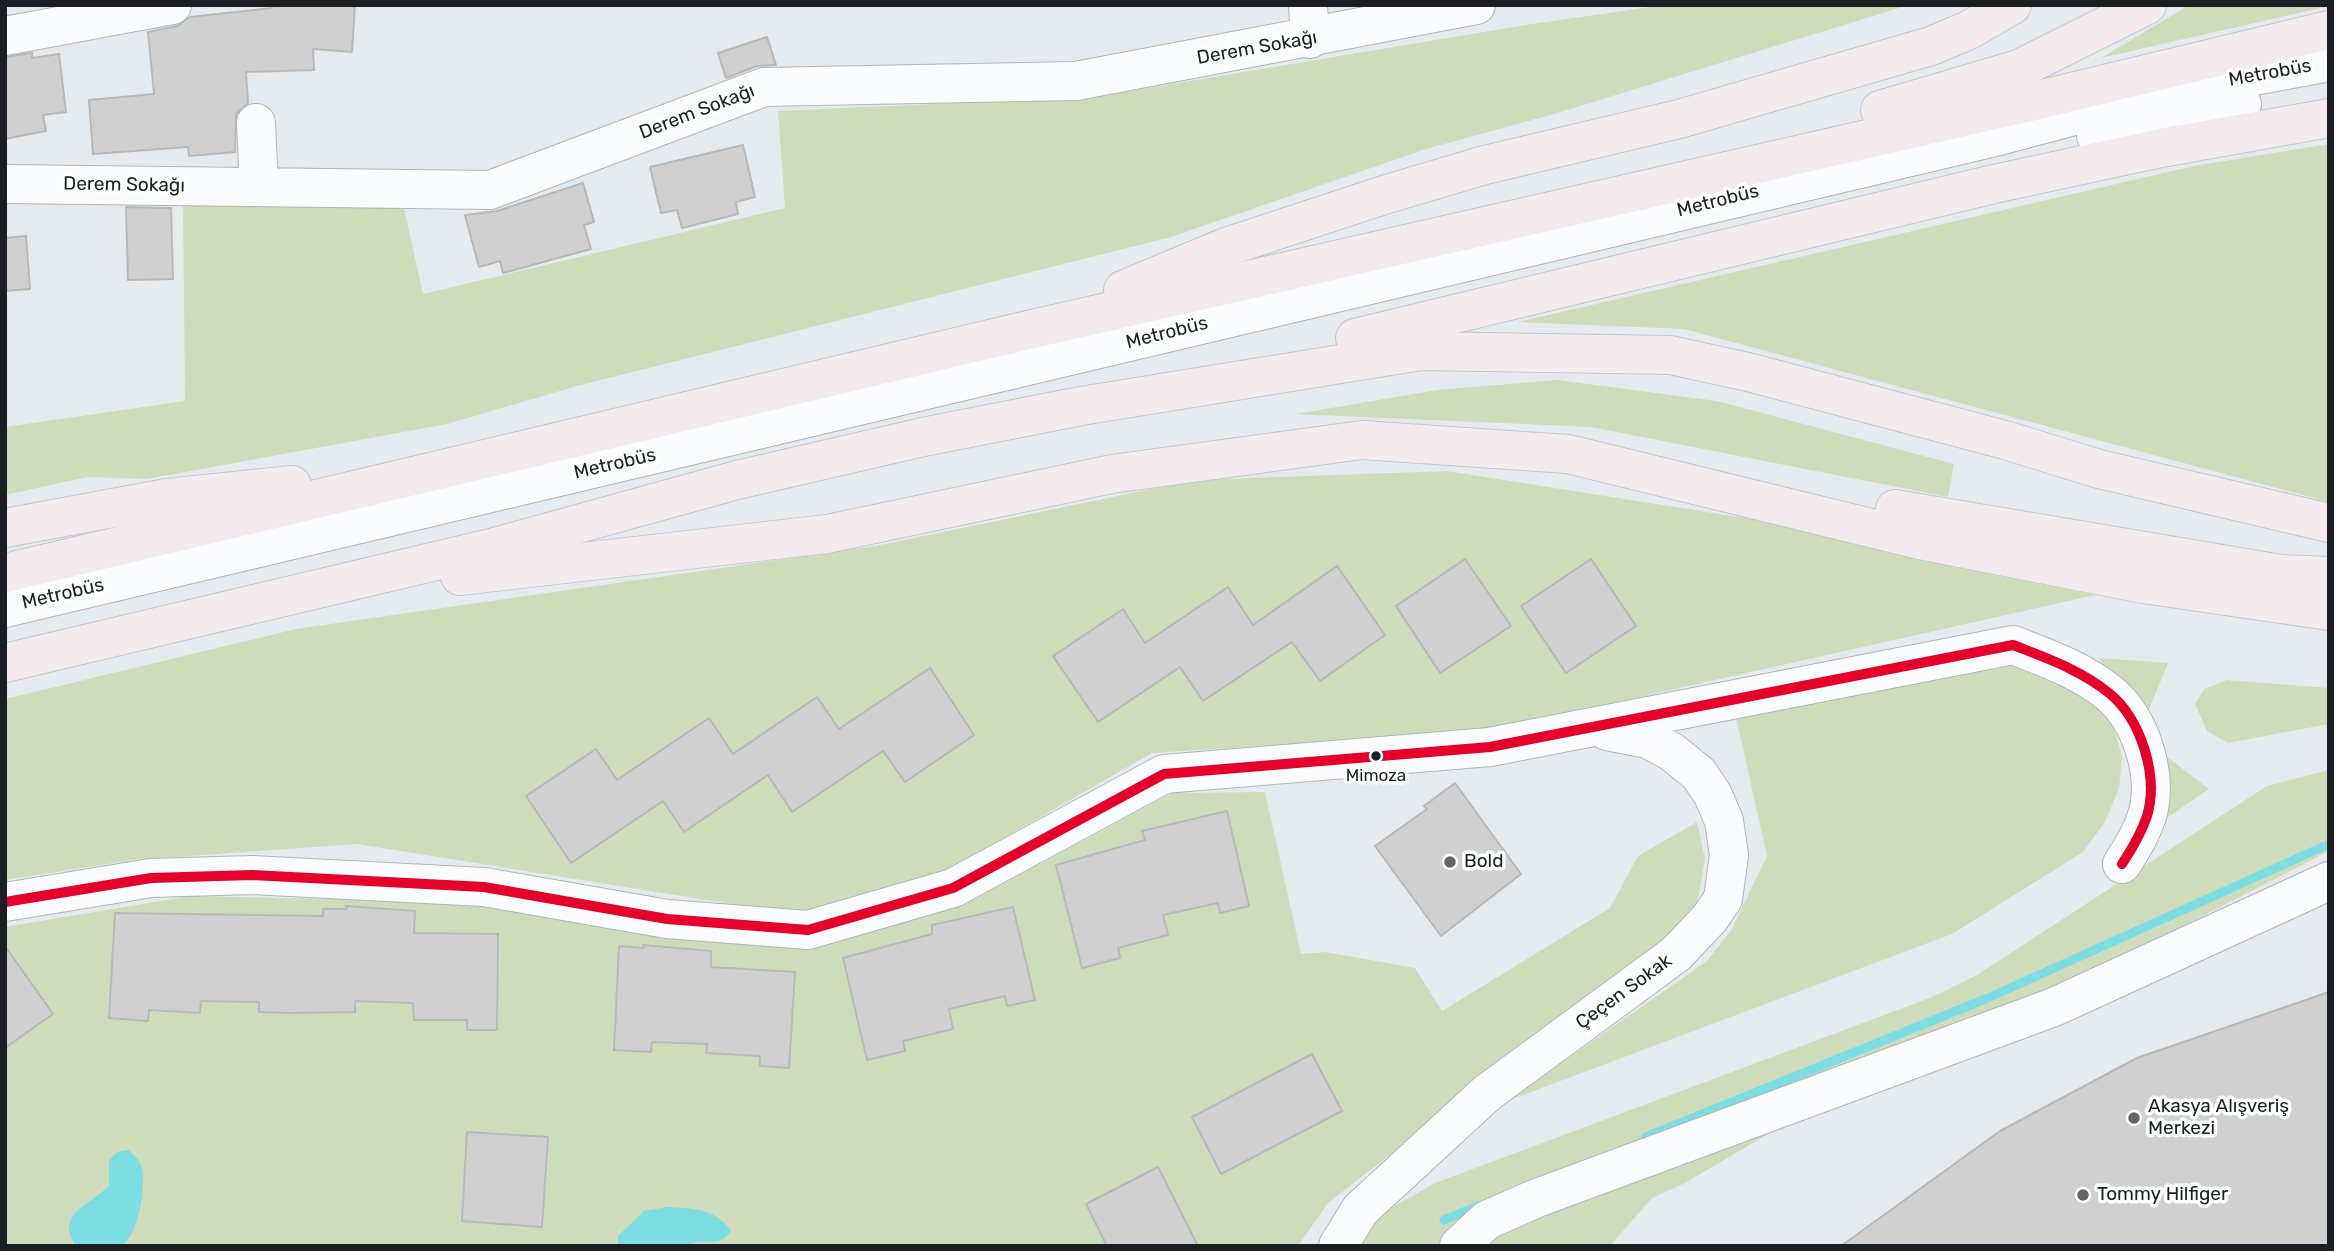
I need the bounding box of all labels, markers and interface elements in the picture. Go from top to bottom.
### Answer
street label: Derem Sokağı [1195,26,1319,70]
street label: Metrobüs [2227,55,2313,91]
street label: Derem Sokağı [636,80,758,144]
street label: Derem Sokağı [63,173,185,197]
street label: Metrobüs [1675,180,1761,222]
street label: Metrobüs [1124,312,1210,354]
street label: Metrobüs [572,444,658,484]
street label: Metrobüs [20,574,106,614]
marker: Mimoza [1369,749,1383,763]
place label: Mimoza [1346,766,1406,786]
place label: Bold [1464,851,1504,873]
marker: Bold [1442,854,1458,870]
street label: Çeçen Sokak [1572,950,1676,1034]
place label: Akasya Alışveriş Merkezi [2148,1096,2289,1140]
marker: Akasya Alışveriş Merkezi [2126,1110,2142,1126]
place label: Tommy Hilfiger [2097,1184,2228,1206]
marker: Tommy Hilfiger [2075,1187,2091,1203]

